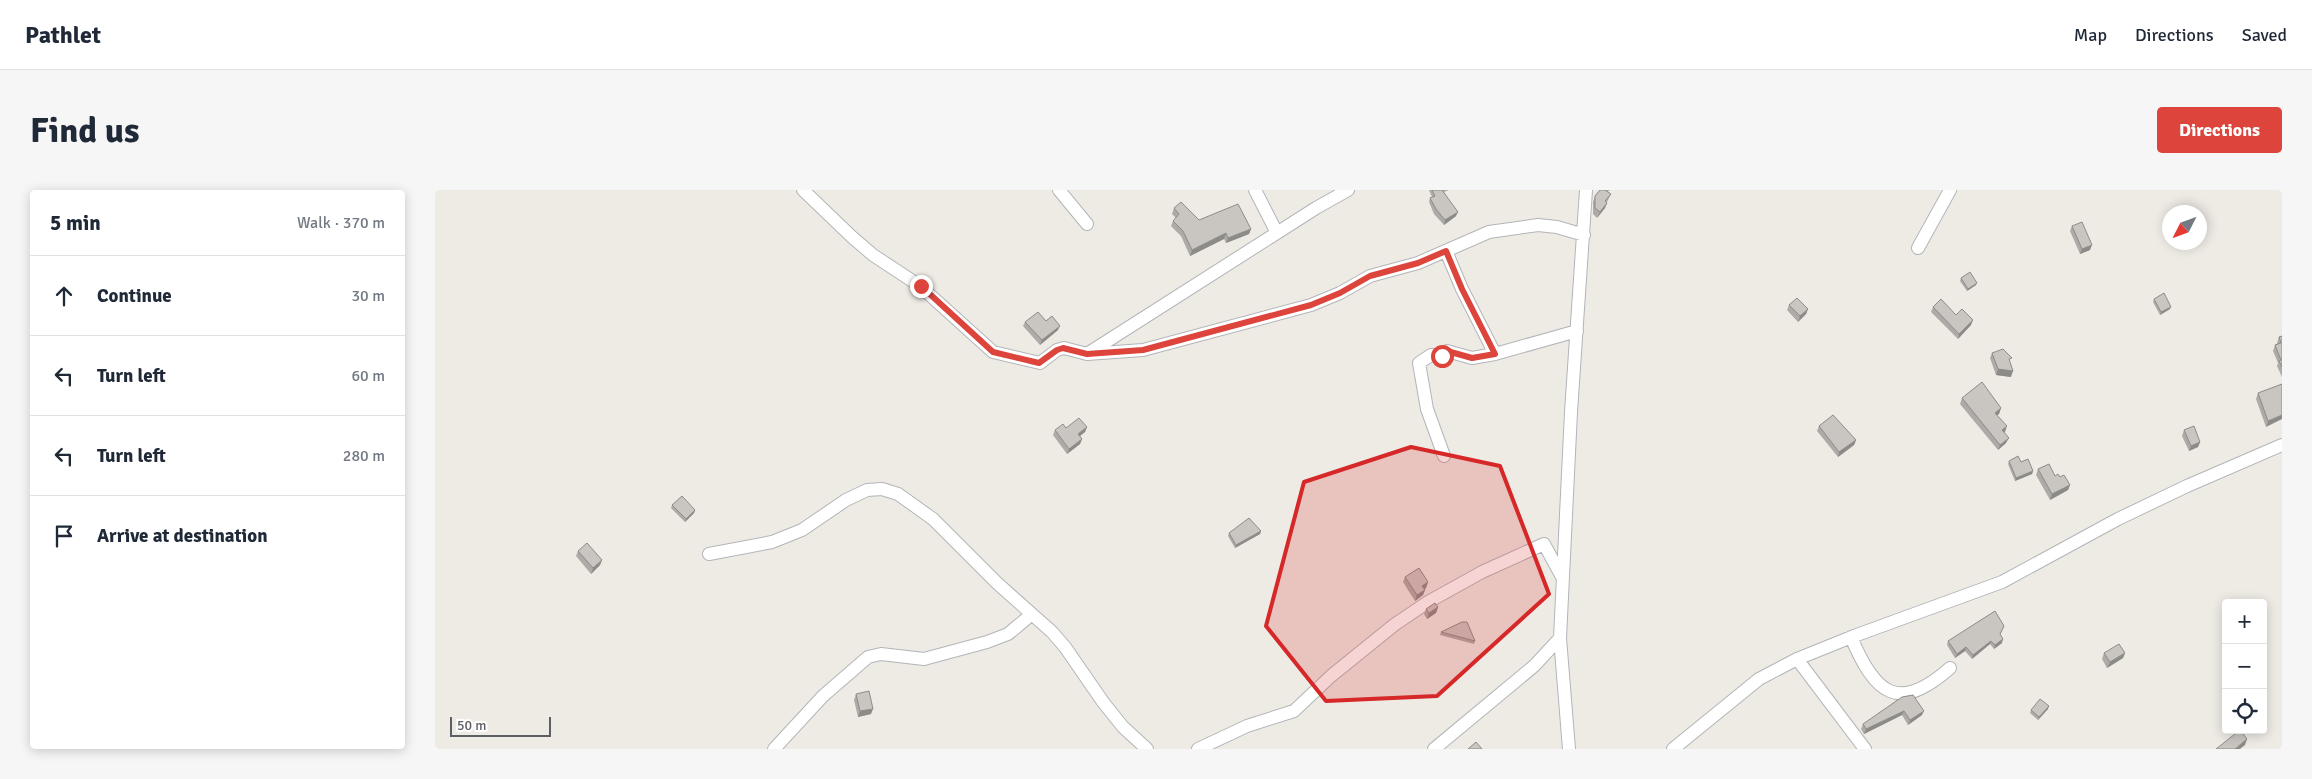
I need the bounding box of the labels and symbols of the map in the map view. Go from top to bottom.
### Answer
north arrow [2162,205,2207,250]
route end [910,275,933,298]
route start [1431,345,1454,368]
scale bar [450,714,551,737]

